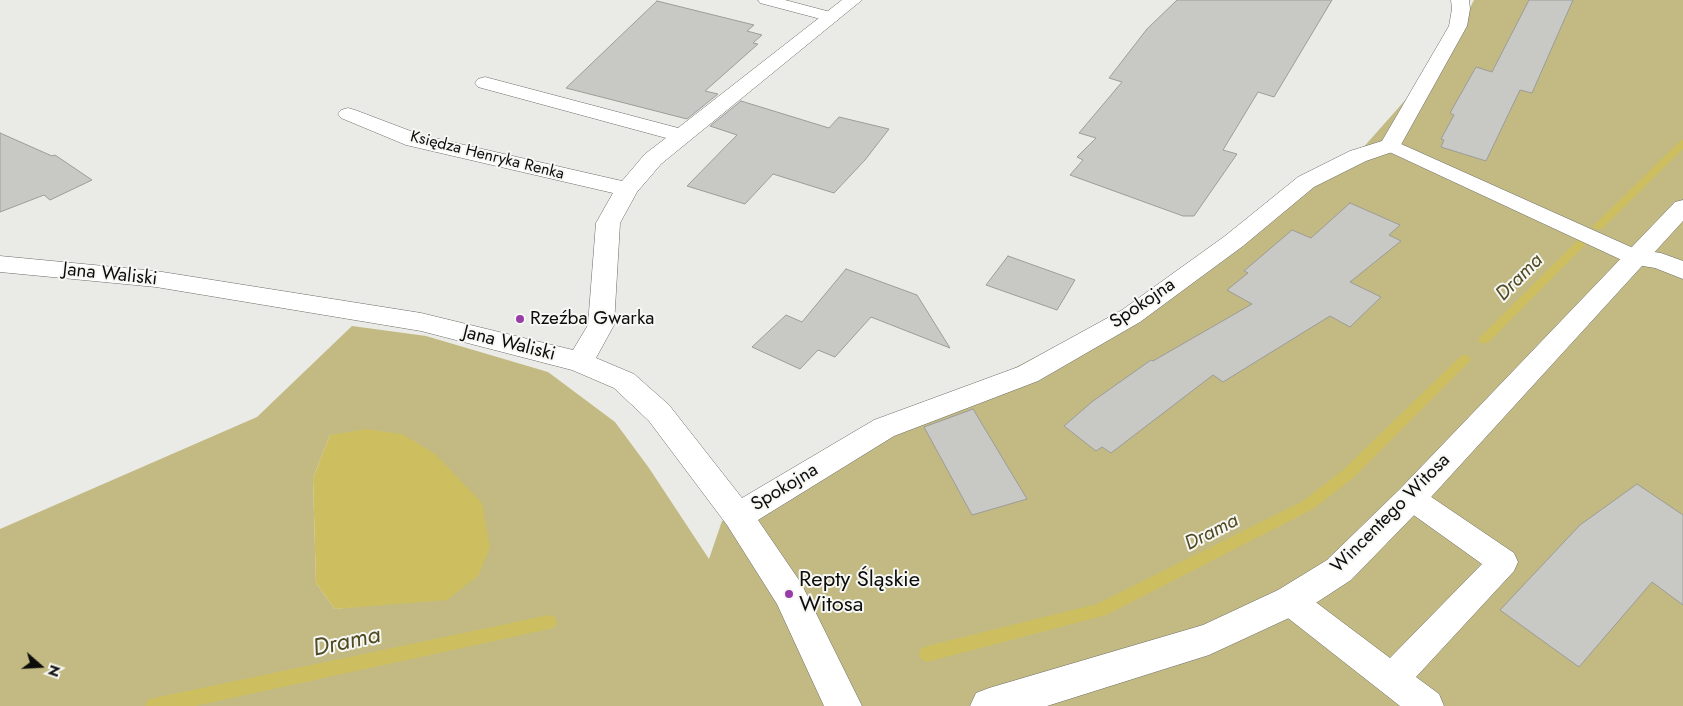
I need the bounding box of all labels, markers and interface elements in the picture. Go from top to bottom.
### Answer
street label: Księdza Henryka Renka [408,128,566,184]
water label: Drama [1491,249,1549,307]
street label: Jana Waliski [62,259,158,291]
street label: Spokojna [1106,274,1180,334]
place label: Rzeźba Gwarka [530,308,654,330]
marker: Rzeźba Gwarka [514,313,526,325]
street label: Jana Waliski [460,321,558,367]
street label: Wincentego Witosa [1327,450,1455,578]
street label: Spokojna [747,459,823,517]
water label: Drama [1181,509,1243,557]
place label: Repty Śląskie Witosa [799,568,920,620]
marker: Repty Śląskie Witosa [783,588,795,600]
water label: Drama [310,622,384,664]
north arrow [15,641,65,691]
text: N [43,662,65,679]

